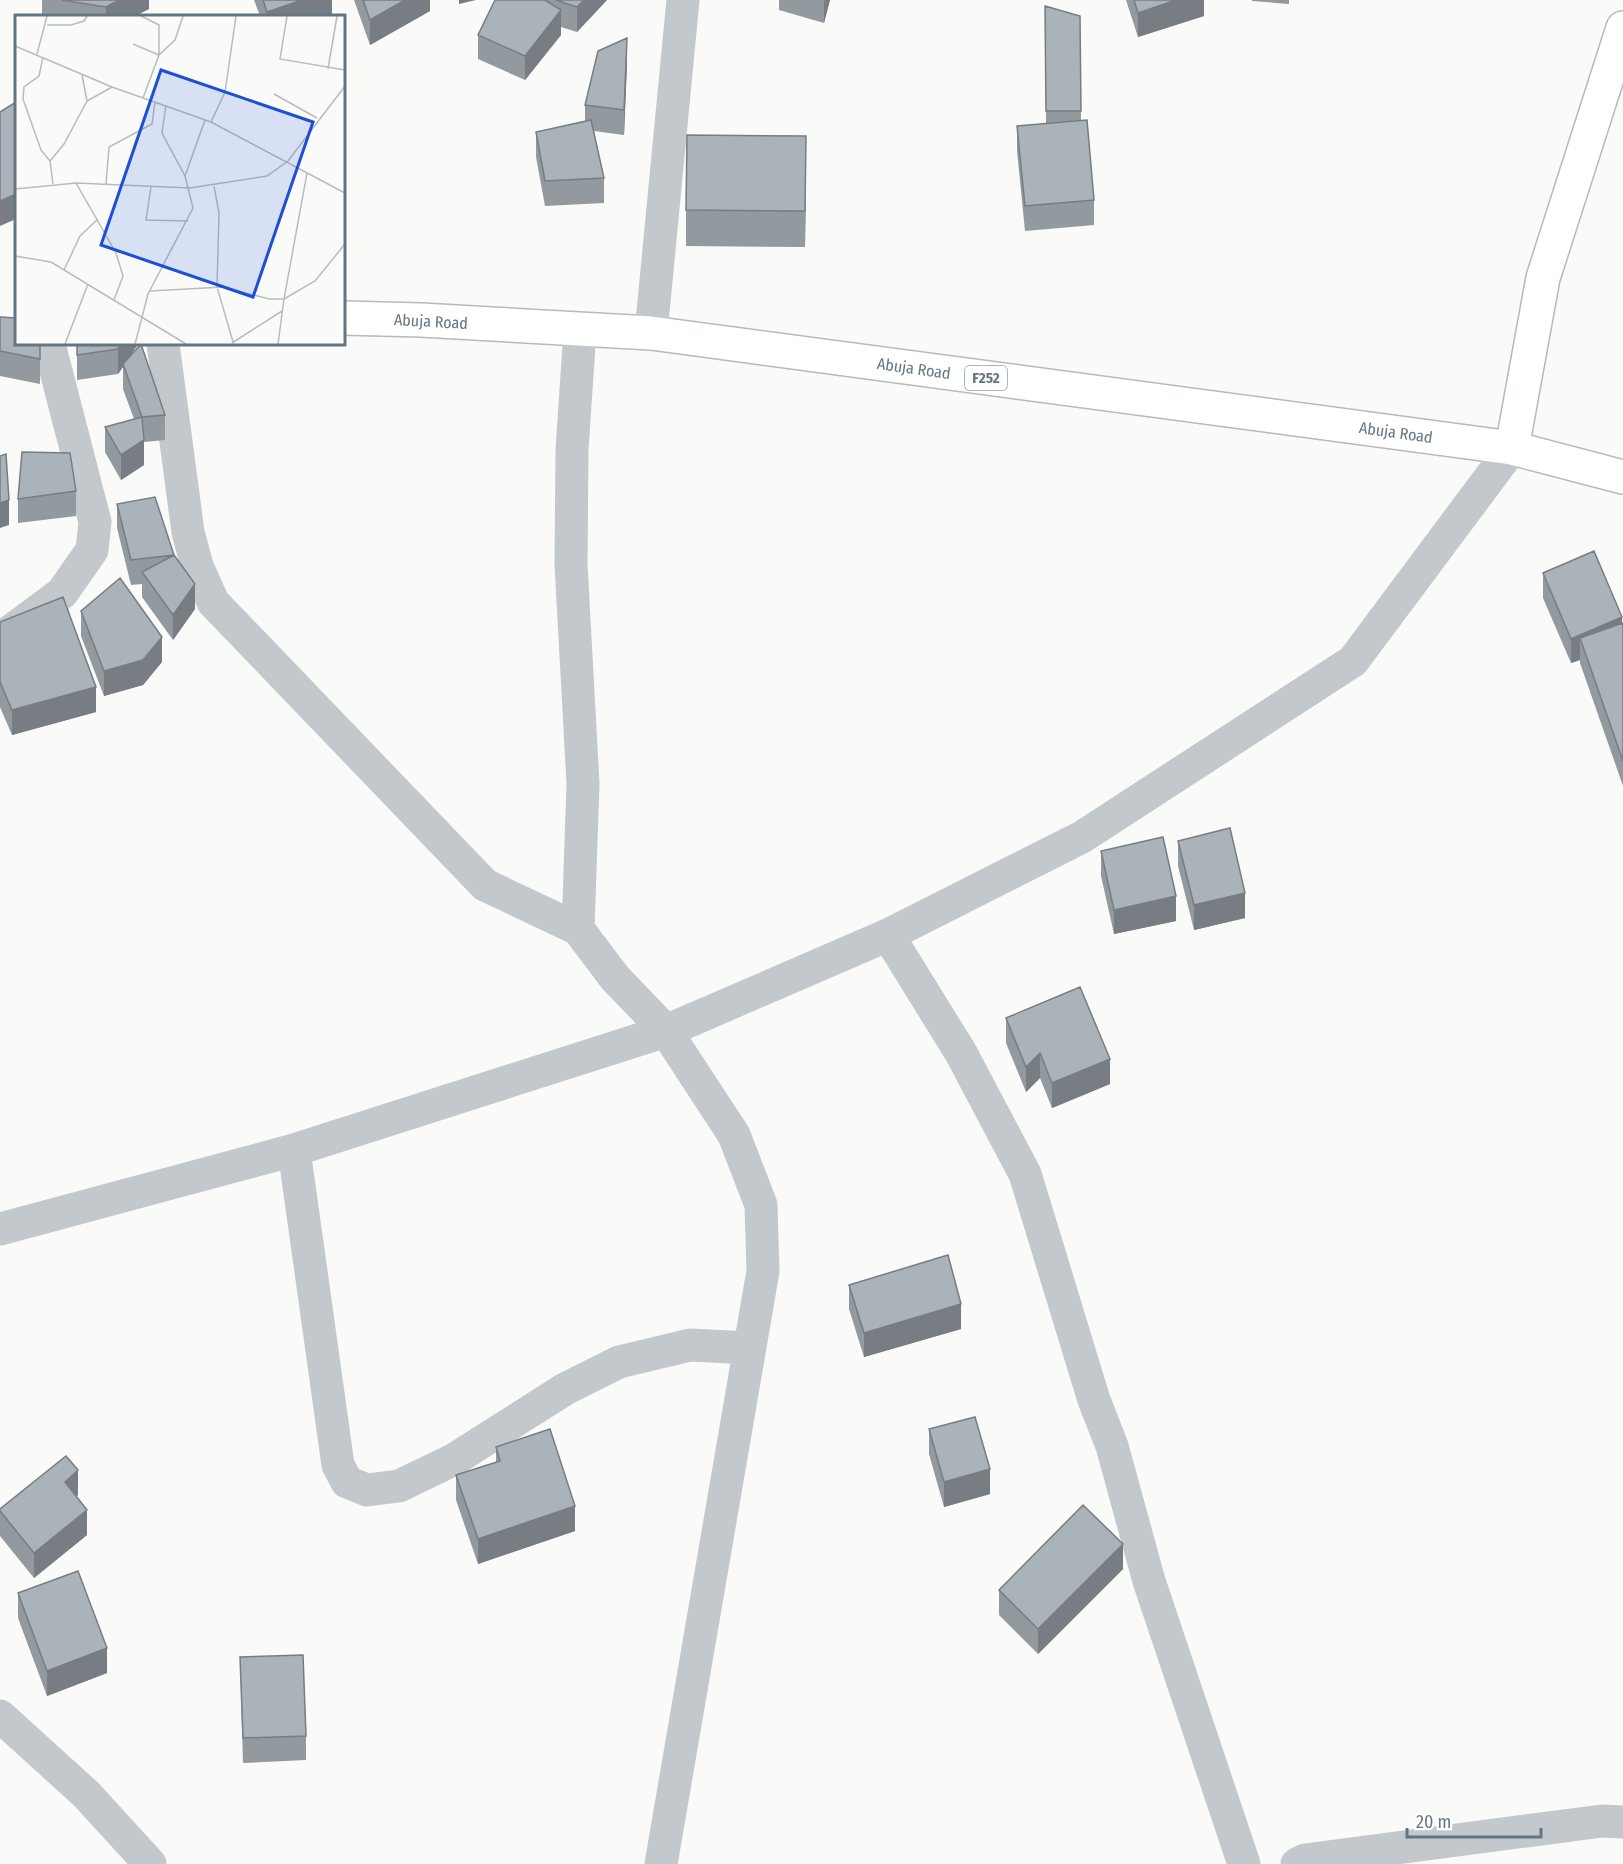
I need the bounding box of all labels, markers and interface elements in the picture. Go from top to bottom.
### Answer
inset map [15,15,345,345]
street label: Abuja Road [393,310,468,333]
street label: Abuja Road [876,354,952,383]
road number: F252 [965,366,1007,390]
street label: Abuja Road [1358,418,1434,447]
scale bar [1407,1801,1540,1839]
text: 20 m [1416,1811,1451,1833]

